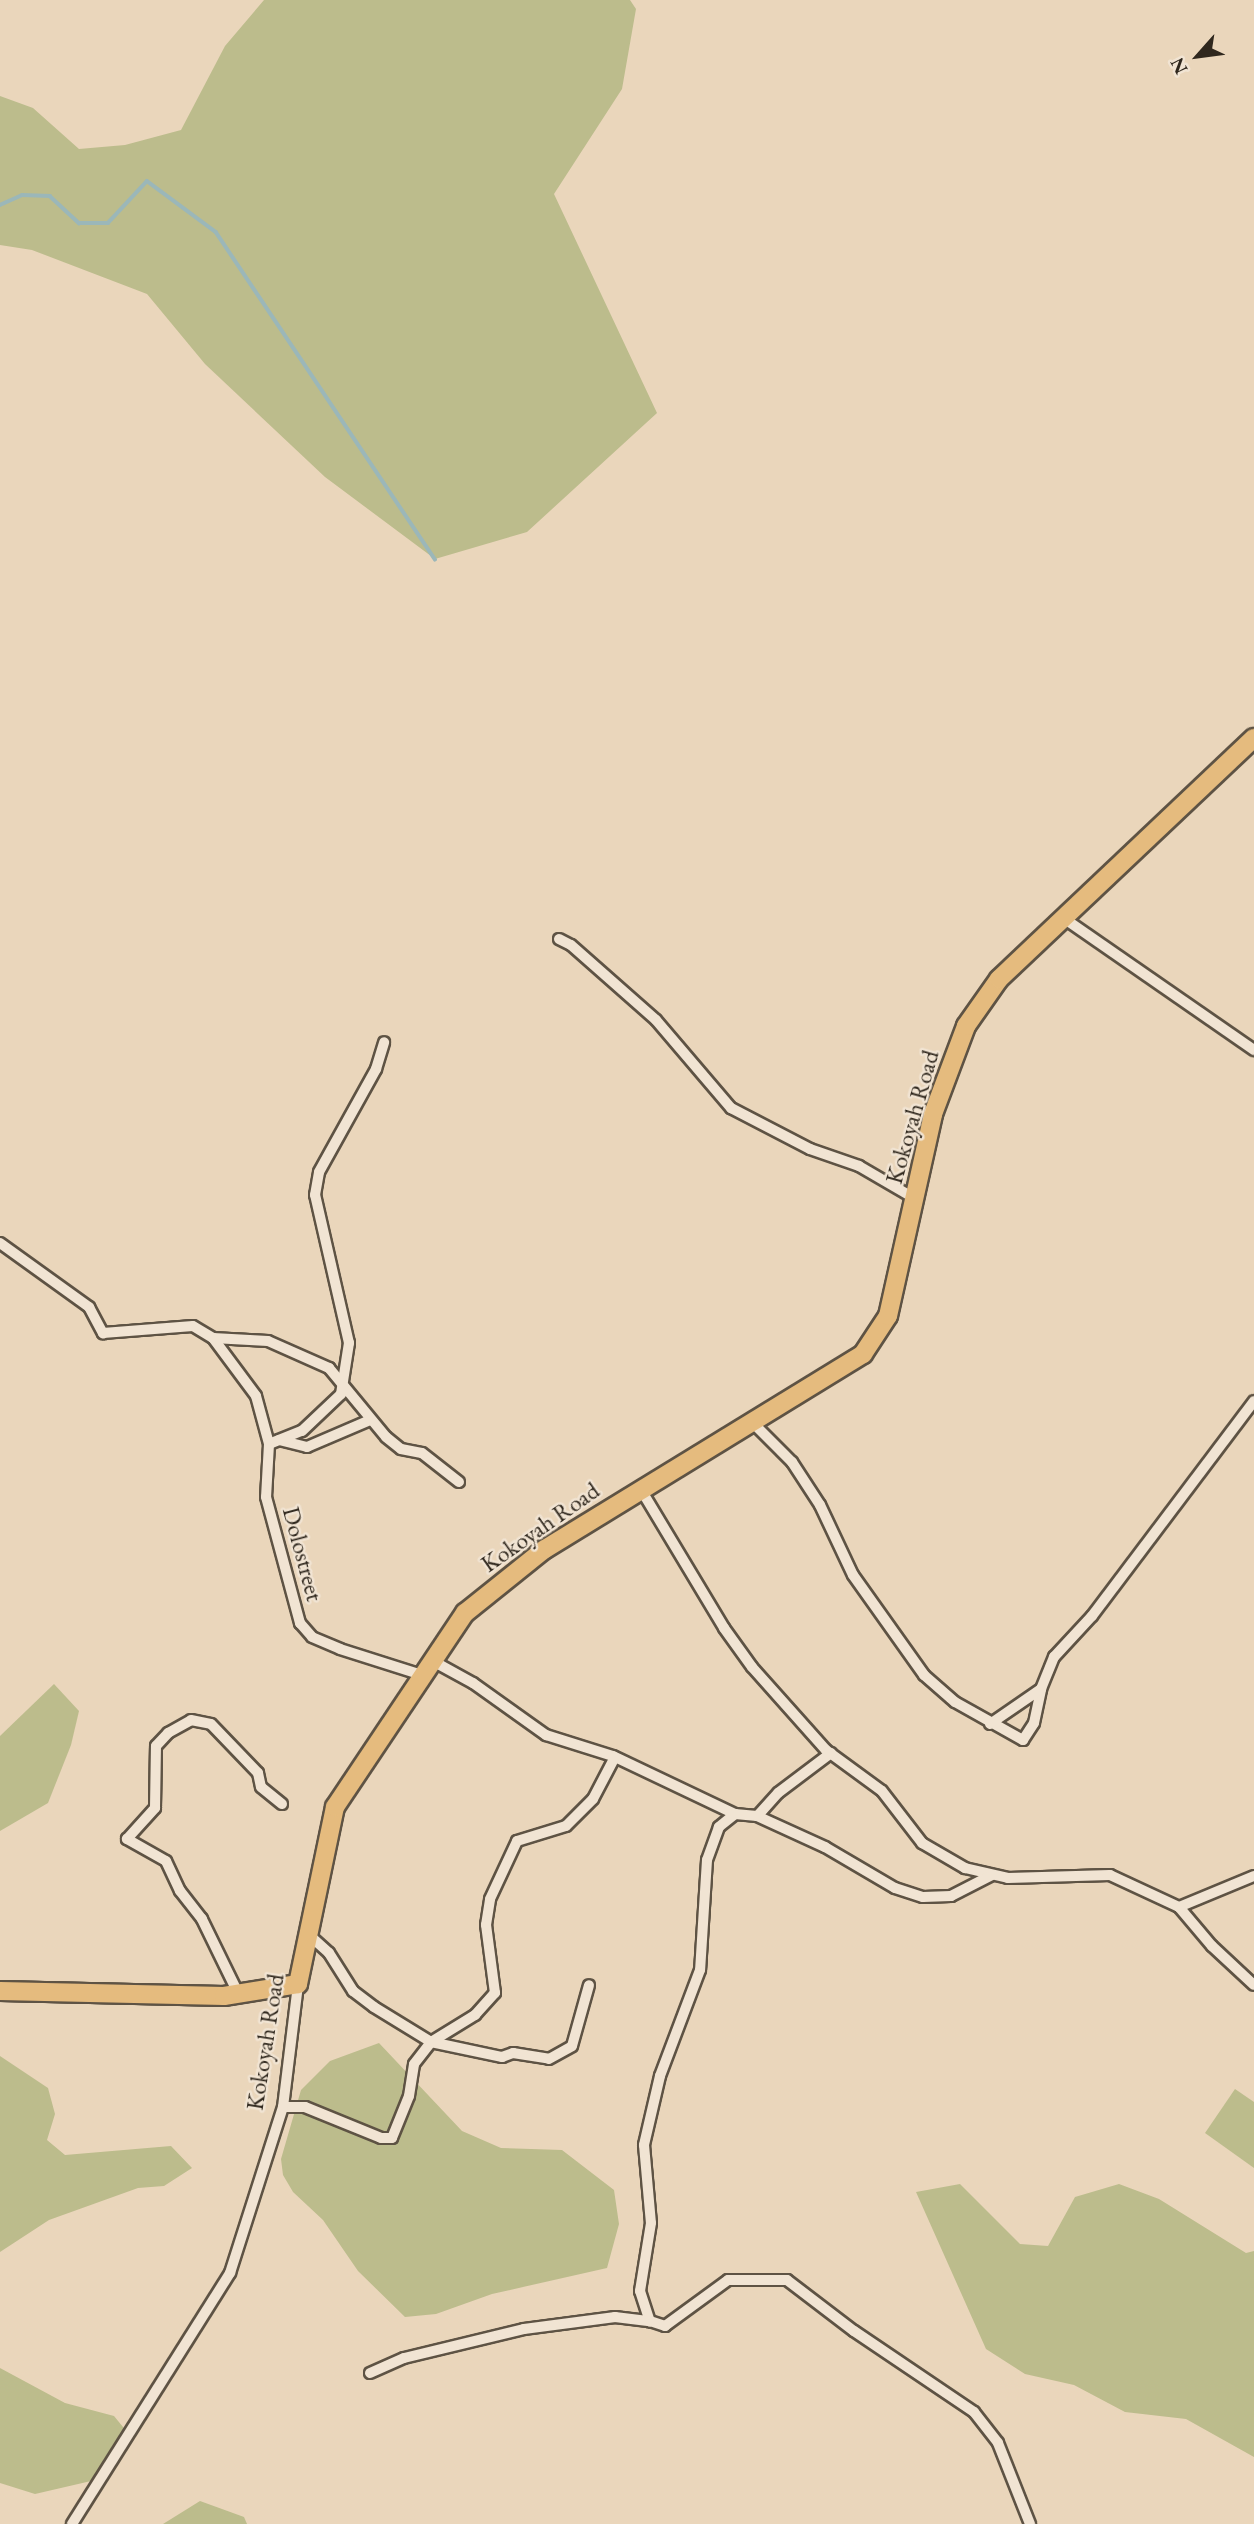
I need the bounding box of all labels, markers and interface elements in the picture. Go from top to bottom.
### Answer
north arrow [1163,21,1233,91]
text: N [1164,53,1194,79]
street label: Kokoyah Road [879,1047,945,1187]
street label: Kokoyah Road [475,1476,605,1578]
street label: Dolostreet [277,1504,329,1604]
street label: Kokoyah Road [240,1972,290,2112]

